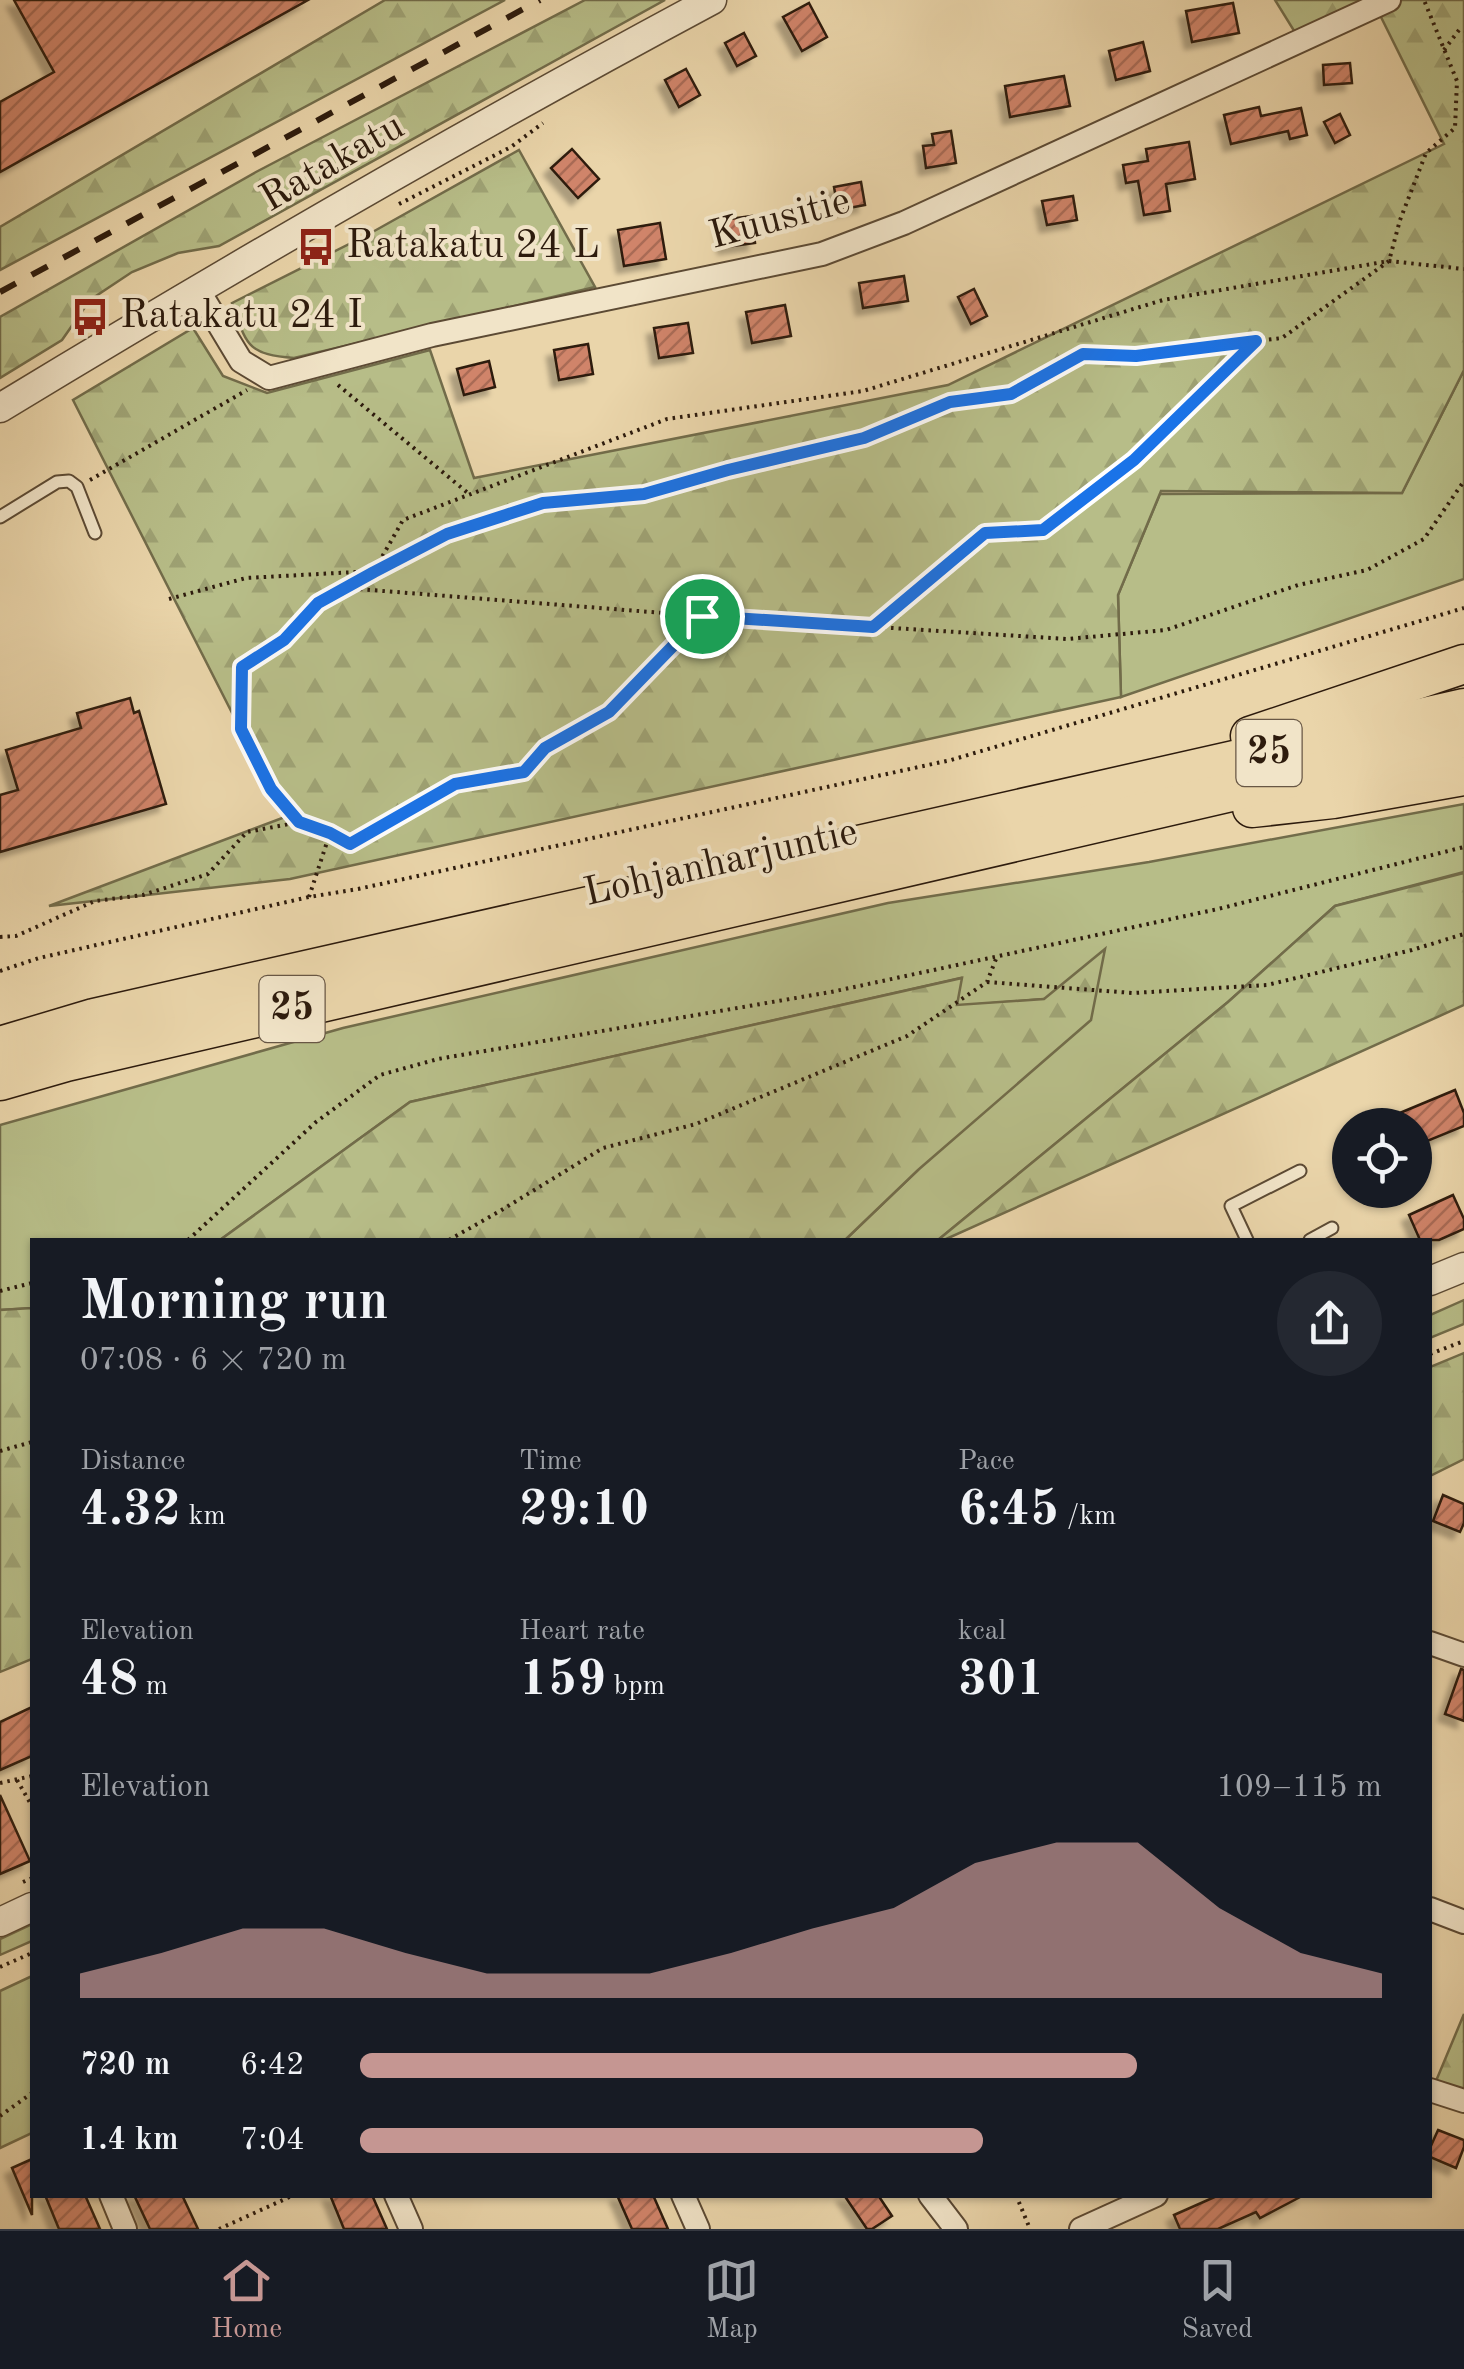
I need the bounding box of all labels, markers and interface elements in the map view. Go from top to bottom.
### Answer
street label: Ratakatu [255,107,411,221]
street label: Kuusitie [705,182,855,258]
bus stop icon: Ratakatu 24 L [295,226,337,268]
place label: Ratakatu 24 L [346,227,600,267]
bus stop icon: Ratakatu 24 I [69,296,111,338]
place label: Ratakatu 24 I [120,297,363,337]
pin [660,574,745,659]
icon: arrive [675,589,730,644]
road number: 25 [1236,720,1302,786]
street label: Lohjanharjuntie [580,813,862,915]
road number: 25 [260,976,324,1042]
map controls [1332,1108,1432,1208]
button: locate [1332,1108,1432,1208]
button: share [1277,1271,1382,1376]
text: Morning run [80,1276,389,1331]
text: 07:08 · 6 × 720 m [80,1345,347,1377]
text: Distance [80,1448,185,1476]
text: Time [519,1448,582,1476]
text: Pace [958,1448,1015,1476]
text: 4.32 [80,1486,181,1536]
text: 29:10 [519,1486,649,1536]
text: 6:45 [958,1486,1059,1536]
text: km [181,1503,226,1531]
text: /km [1059,1503,1116,1531]
text: Elevation [80,1618,194,1646]
text: Heart rate [519,1618,645,1646]
text: kcal [958,1618,1006,1646]
text: 48 [80,1656,138,1706]
text: 159 [519,1656,606,1706]
text: 301 [958,1656,1045,1706]
text: m [138,1673,168,1701]
text: bpm [606,1673,665,1701]
text: Elevation [80,1772,210,1804]
text: 109–115 m [1216,1772,1382,1804]
text: 720 m [80,2050,170,2082]
text: 6:42 [240,2050,305,2082]
text: 1.4 km [80,2125,179,2157]
text: 7:04 [240,2125,305,2157]
tab: Home [211,2253,282,2348]
tab: Map [704,2253,759,2348]
tab: Saved [1182,2253,1253,2348]

